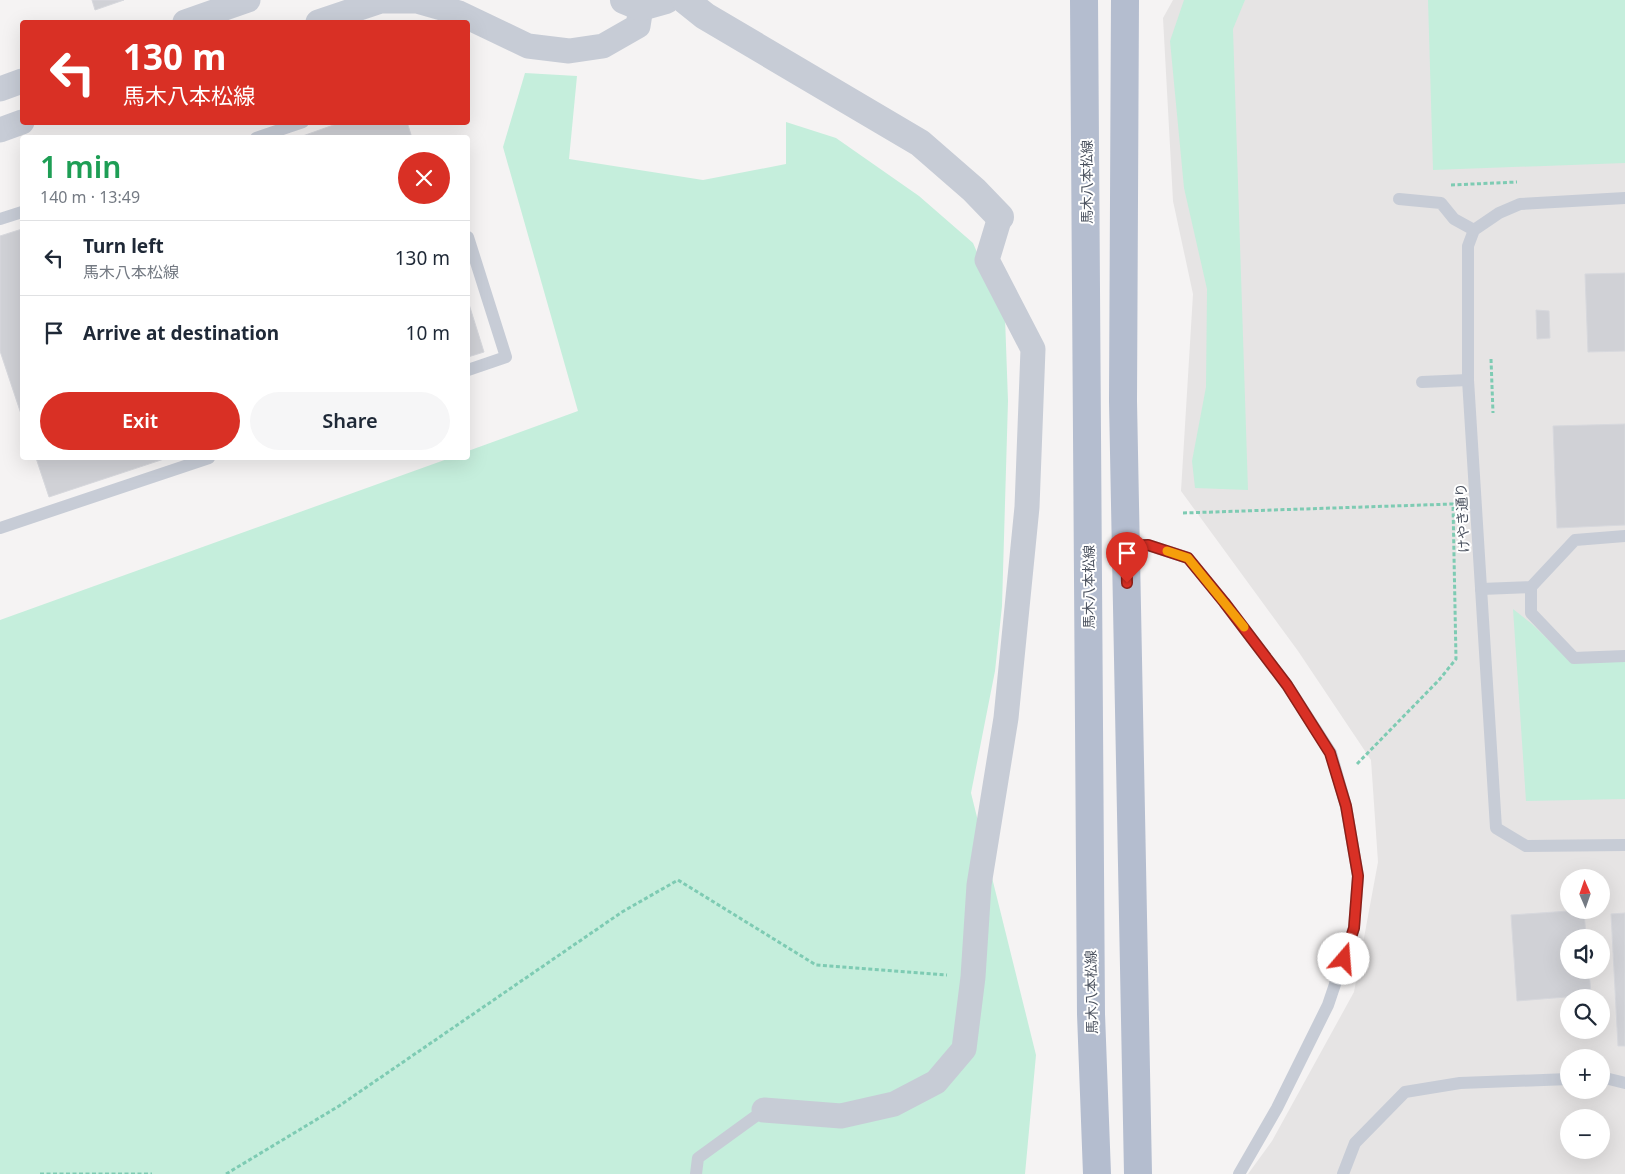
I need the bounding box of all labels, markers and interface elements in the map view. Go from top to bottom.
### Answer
text: 130 m [123,33,226,80]
icon: left [40,40,105,105]
text: 馬木八本松線 [123,80,255,110]
street label: 馬木八本松線 [1077,140,1096,224]
text: 1 min [40,146,121,187]
button: close [398,152,450,204]
text: 140 m · 13:49 [40,186,140,208]
text: Turn left [83,233,164,259]
icon: left [40,244,68,272]
text: 130 m [395,245,450,271]
text: 馬木八本松線 [83,261,179,283]
icon: arrive [40,319,68,347]
text: Arrive at destination [83,320,279,346]
text: 10 m [406,320,450,346]
button: Exit [40,392,240,450]
button: Share [250,392,450,450]
street label: けやき通り [1451,483,1473,553]
pin [1106,532,1148,583]
icon: arrive [1113,539,1141,567]
street label: 馬木八本松線 [1079,545,1098,629]
north arrow [1560,869,1610,919]
map controls [1560,869,1610,1159]
button: sound [1560,929,1610,979]
position arrow [1317,932,1369,984]
street label: 馬木八本松線 [1081,950,1101,1034]
button: search [1560,989,1610,1039]
button: + [1560,1049,1610,1099]
button: − [1560,1109,1610,1159]

